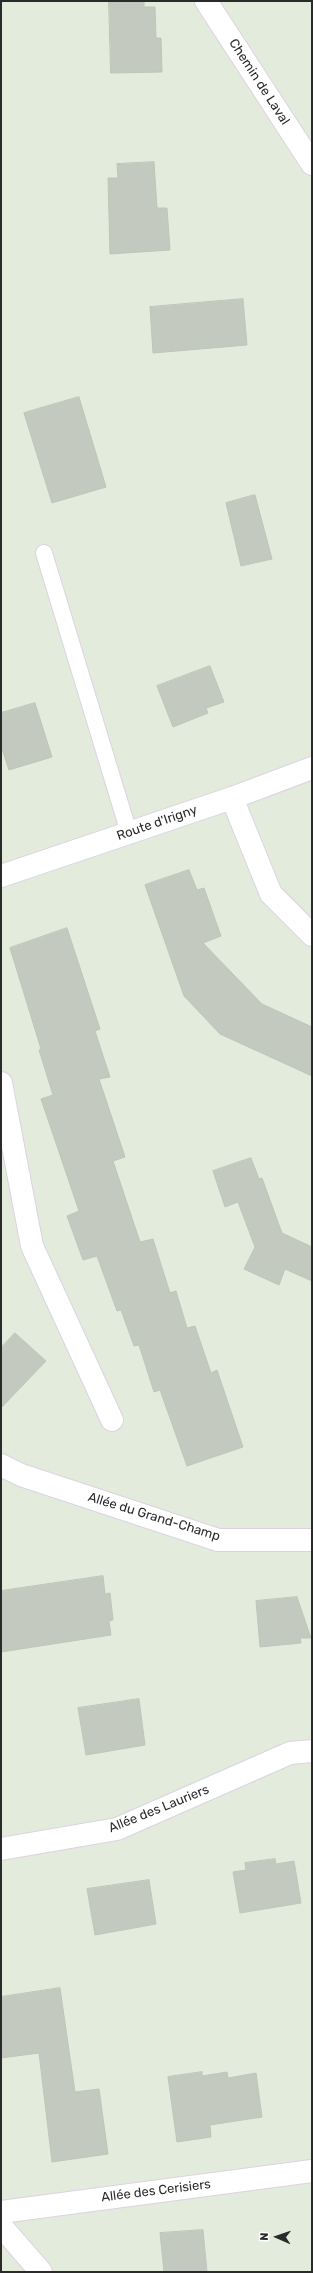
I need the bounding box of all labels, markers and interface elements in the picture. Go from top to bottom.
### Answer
street label: Chemin de Laval [225,36,293,128]
street label: Route d'Irigny [115,802,199,844]
street label: Allée du Grand-Champ [86,1489,222,1545]
street label: Allée des Lauriers [107,1782,211,1836]
street label: Allée des Cerisiers [100,2177,212,2205]
north arrow [257,2217,297,2257]
text: N [258,2232,271,2241]

